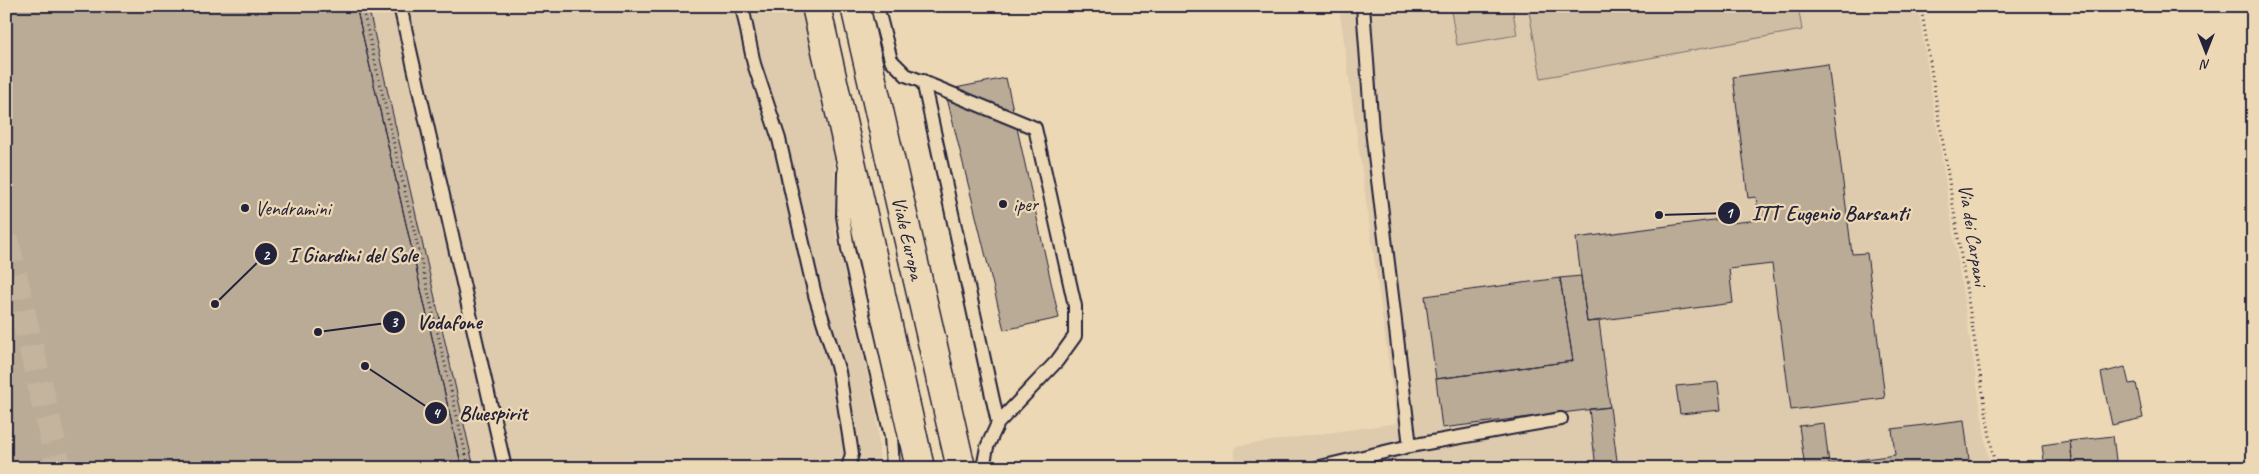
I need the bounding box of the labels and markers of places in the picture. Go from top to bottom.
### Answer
place label: iper [1013,192,1040,217]
callout: ITT Eugenio Barsanti [1716,195,1918,231]
place label: Vendramini [255,196,333,221]
marker: iper [997,198,1009,210]
marker: Vendramini [239,202,251,214]
callout: I Giardini del Sole [253,236,427,272]
callout: Vodafone [381,304,491,340]
callout: Bluespirit [424,395,536,431]

